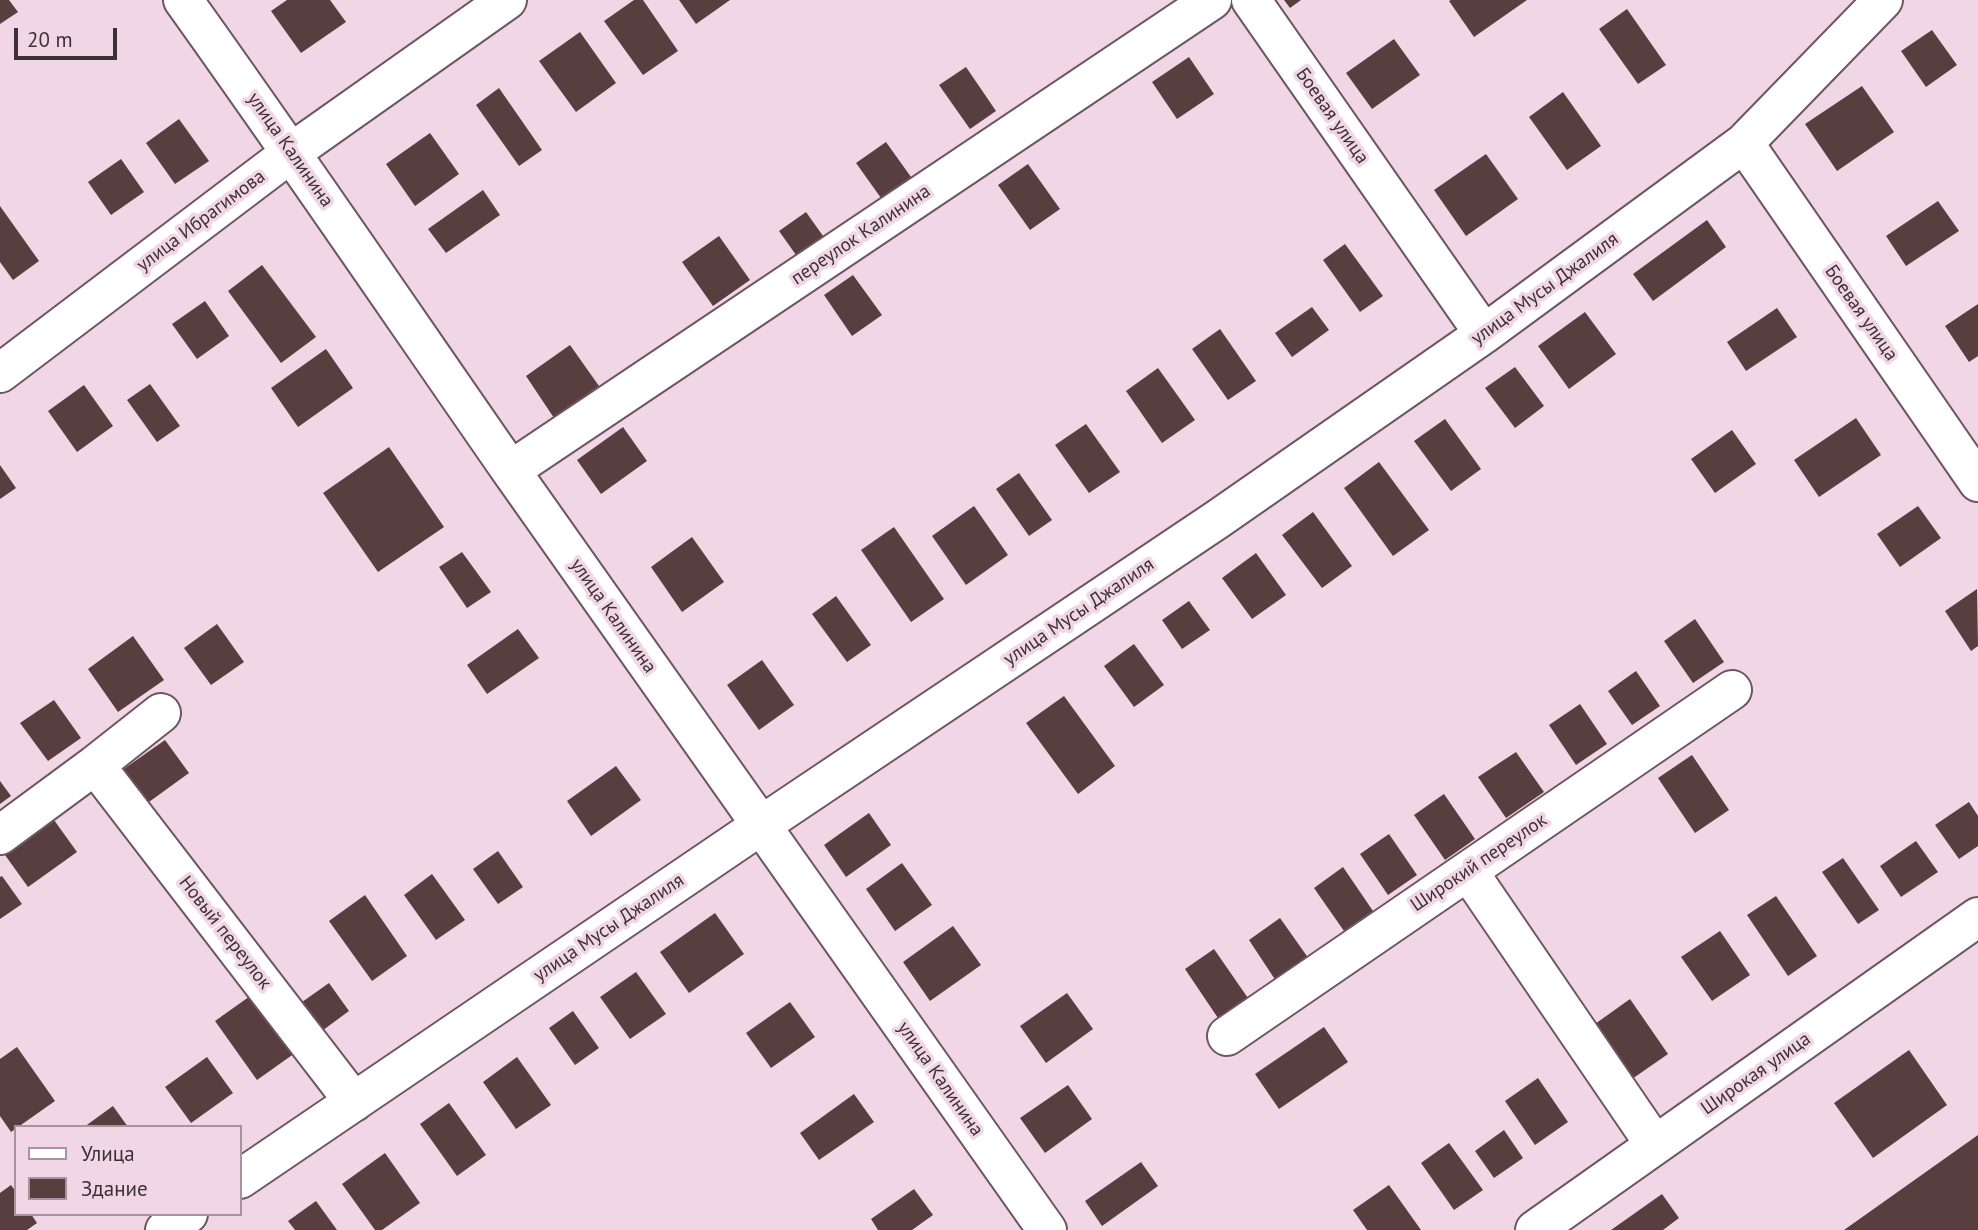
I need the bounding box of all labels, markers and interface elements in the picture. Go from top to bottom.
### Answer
scale bar [18,14,121,58]
text: 20 m [27,26,73,53]
street label: Боевая улица [1291,64,1373,168]
street label: улица Калинина [242,88,338,212]
street label: улица Ибрагимова [132,165,270,277]
street label: переулок Калинина [787,180,935,290]
street label: улица Мусы Джалиля [1467,228,1623,350]
street label: Боевая улица [1820,261,1902,365]
street label: улица Мусы Джалиля [999,553,1159,671]
street label: улица Калинина [565,554,661,678]
street label: Широкий переулок [1407,809,1551,917]
street label: улица Мусы Джалиля [529,869,689,987]
street label: Новый переулок [174,872,276,994]
street label: улица Калинина [892,1017,988,1141]
street label: Широкая улица [1697,1028,1815,1120]
legend [14,1125,242,1216]
text: Улица [81,1140,135,1167]
text: Здание [81,1175,148,1202]

